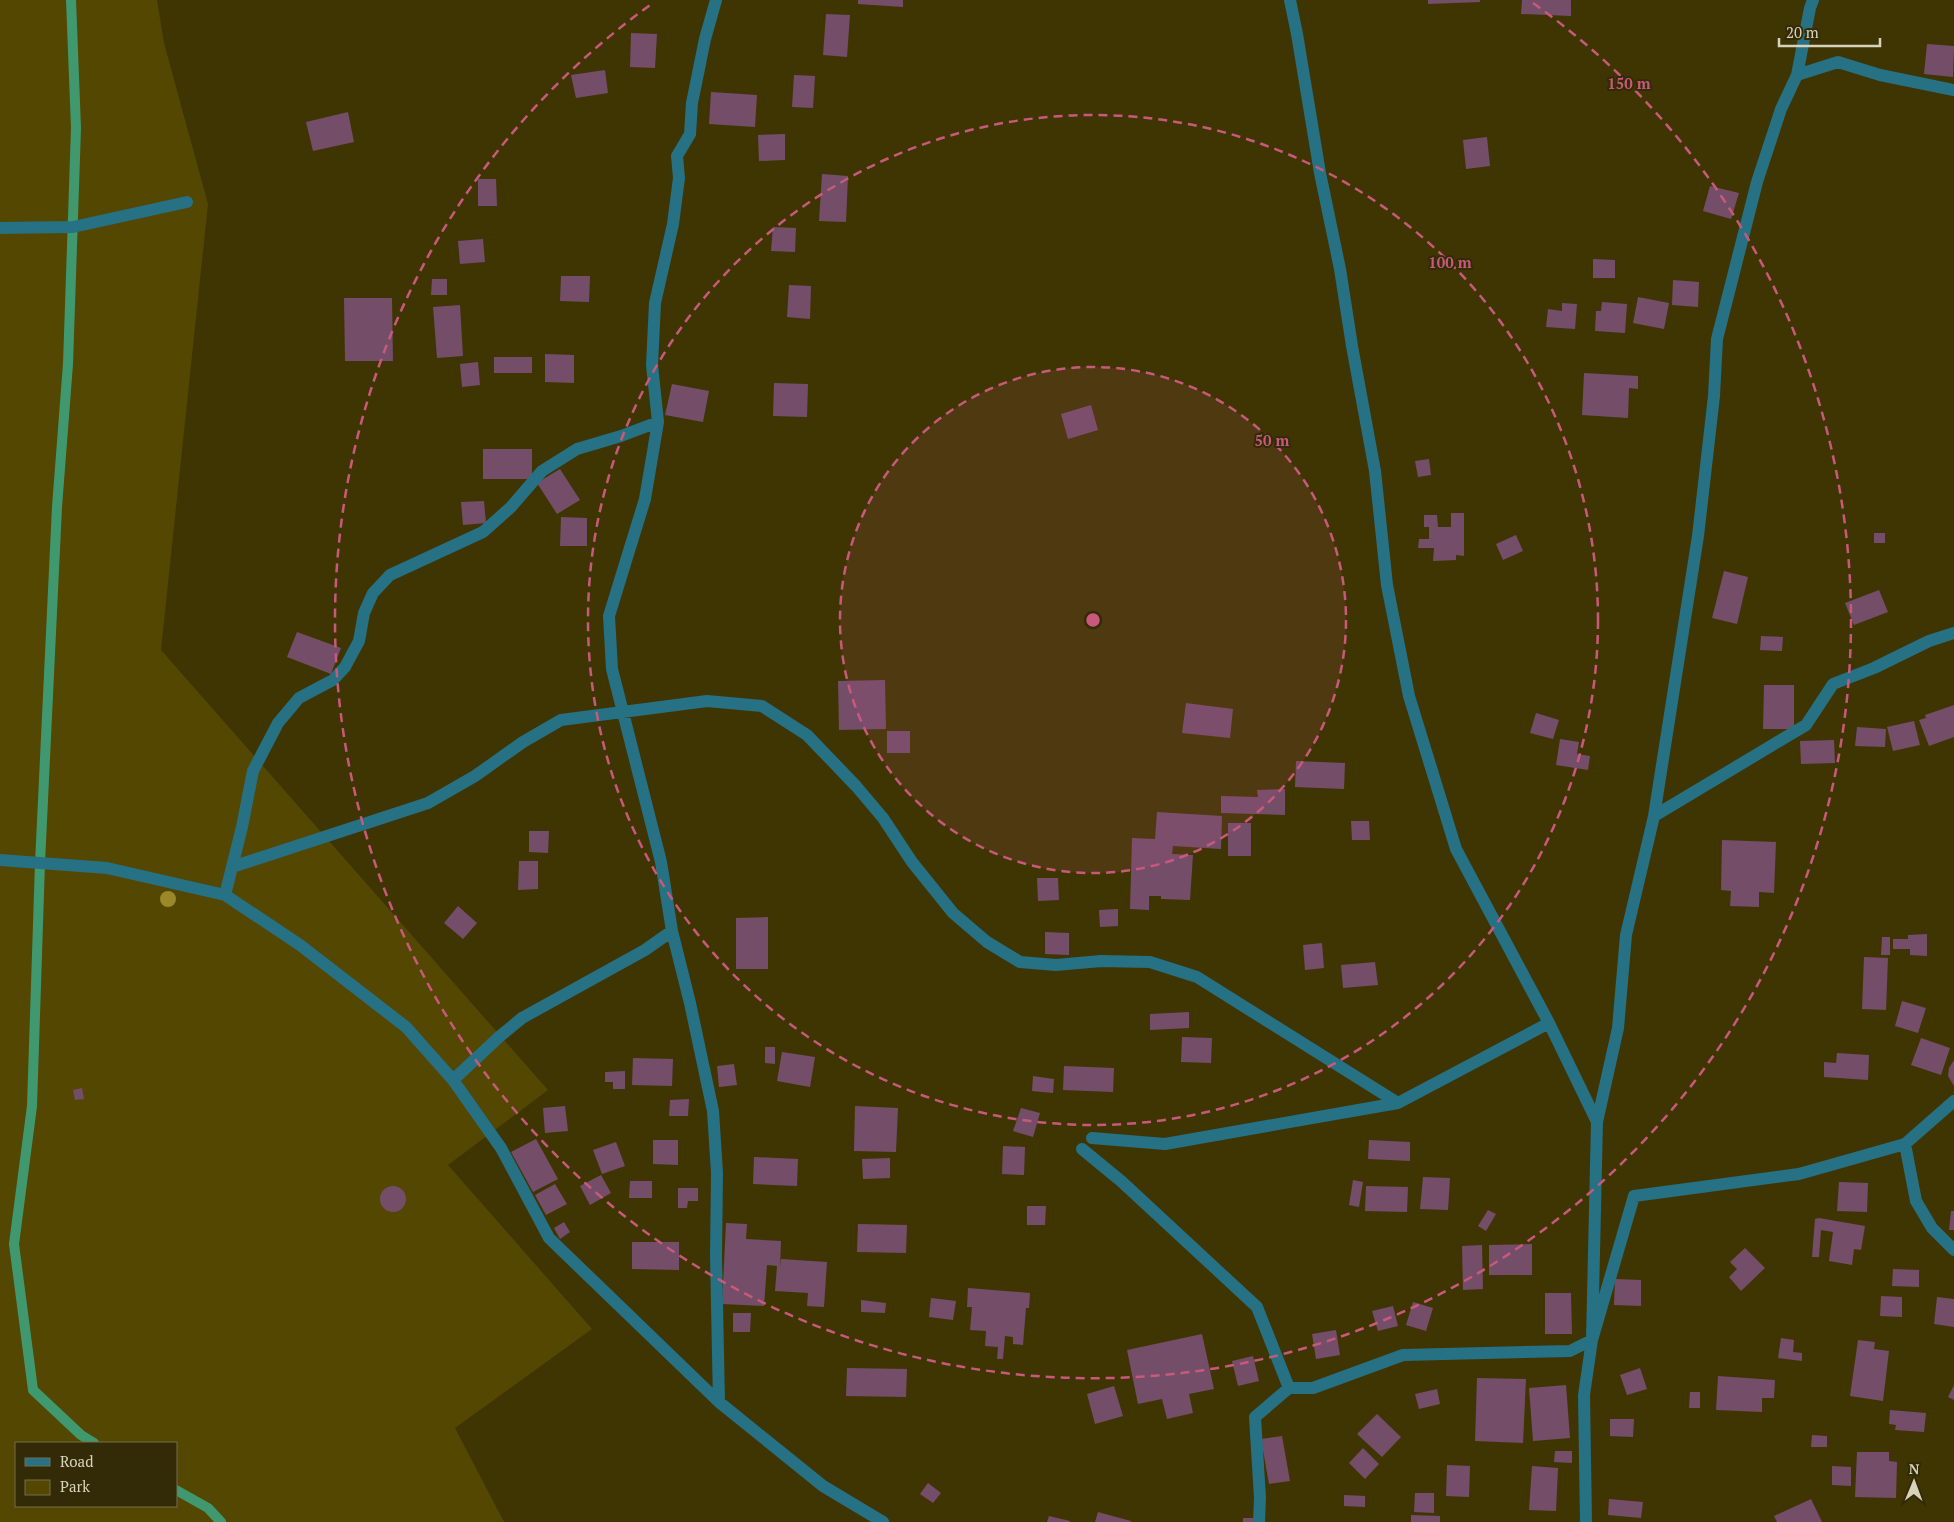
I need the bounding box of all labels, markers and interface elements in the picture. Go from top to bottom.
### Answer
scale bar [1779,15,1880,47]
text: 20 m [1786,22,1819,42]
text: 150 m [1607,73,1651,93]
text: 100 m [1428,252,1472,272]
text: 50 m [1255,430,1290,450]
centre of rings [1084,611,1102,629]
legend [15,1442,178,1507]
text: Road [60,1451,93,1471]
north arrow [1889,1457,1939,1507]
text: N [1909,1459,1920,1478]
text: Park [60,1476,90,1496]

